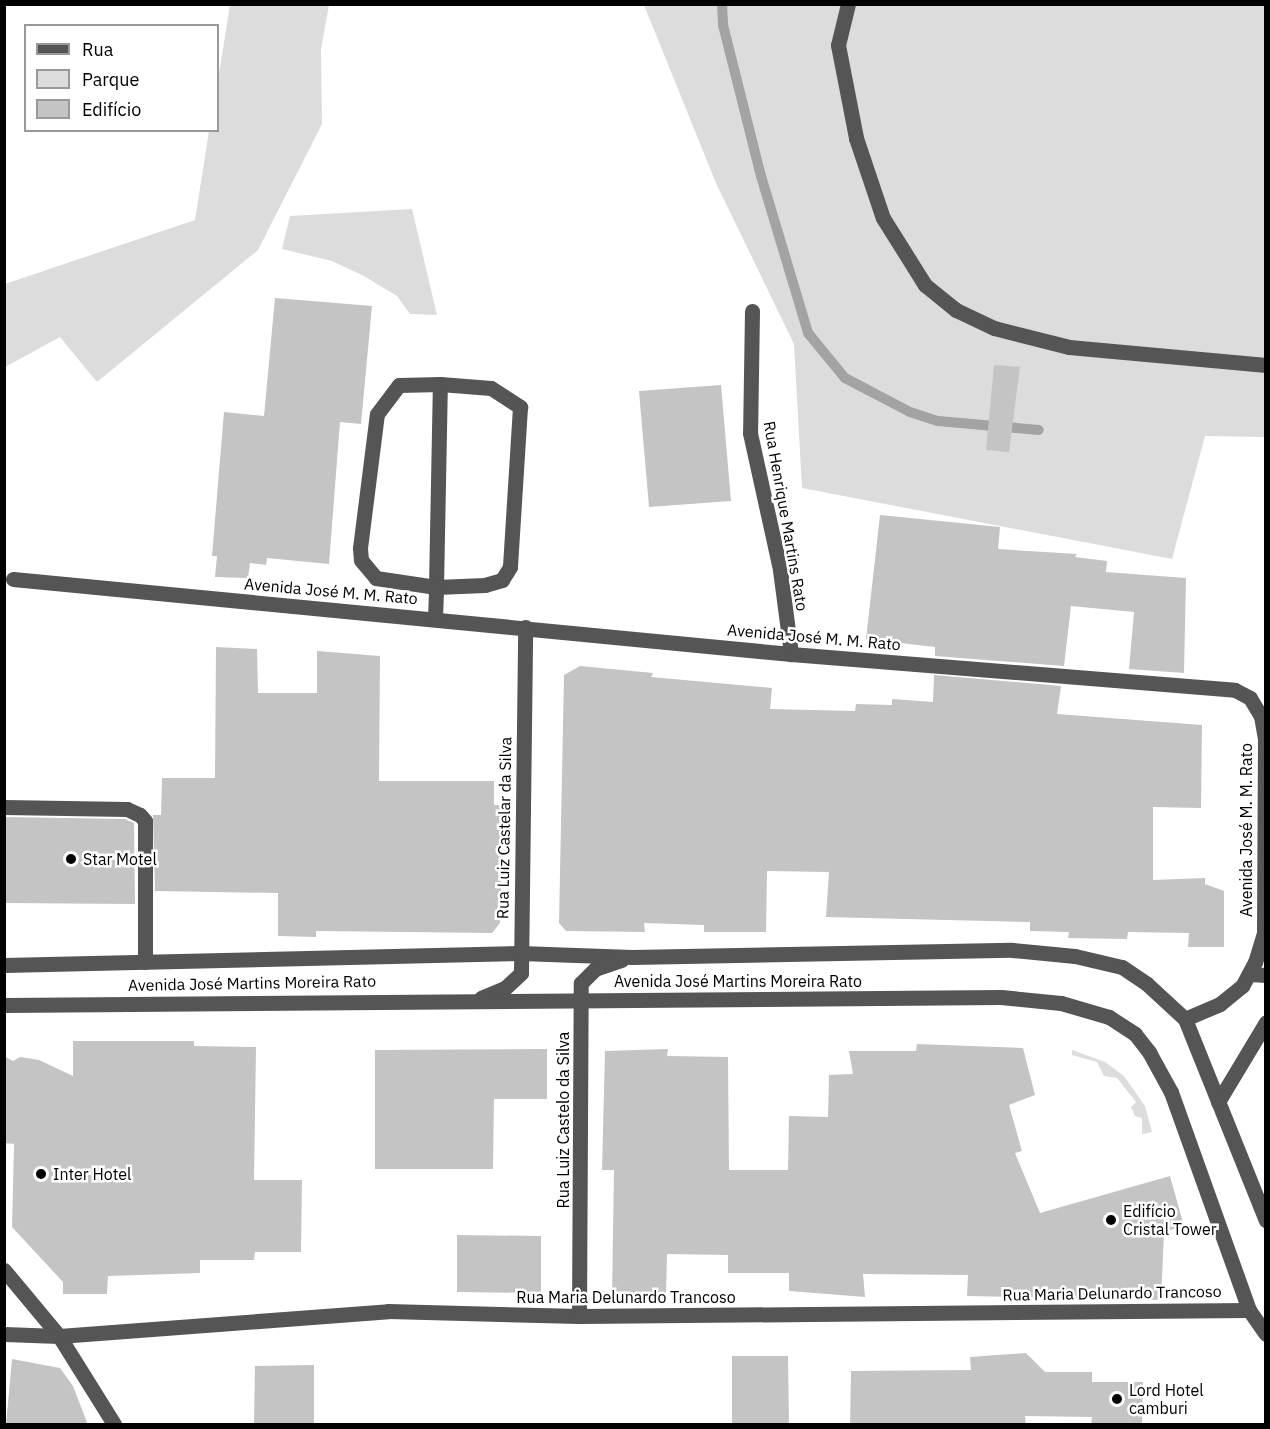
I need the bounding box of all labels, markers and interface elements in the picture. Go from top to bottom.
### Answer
legend [24,24,219,132]
text: Rua [82,38,113,61]
text: Parque [82,68,139,91]
text: Edifício [82,98,141,121]
street label: Rua Henrique Martins Rato [760,420,812,612]
street label: Avenida José M. M. Rato [243,574,419,608]
street label: Avenida José M. M. Rato [726,620,902,654]
street label: Rua Luiz Castelar da Silva [493,737,515,919]
street label: Avenida José M. M. Rato [1236,743,1256,917]
place label: Star Motel [83,849,157,869]
marker: Star Motel [64,852,78,866]
street label: Avenida José Martins Moreira Rato [128,971,376,995]
street label: Avenida José Martins Moreira Rato [614,971,862,991]
street label: Rua Luiz Castelo da Silva [553,1032,573,1208]
place label: Inter Hotel [53,1164,131,1184]
marker: Inter Hotel [34,1167,48,1181]
place label: Edifício Cristal Tower [1123,1201,1217,1239]
marker: Edifício Cristal Tower [1104,1213,1118,1227]
street label: Rua Maria Delunardo Trancoso [1002,1281,1222,1305]
street label: Rua Maria Delunardo Trancoso [516,1287,736,1307]
place label: Lord Hotel camburi [1129,1380,1204,1418]
marker: Lord Hotel camburi [1110,1392,1124,1406]

